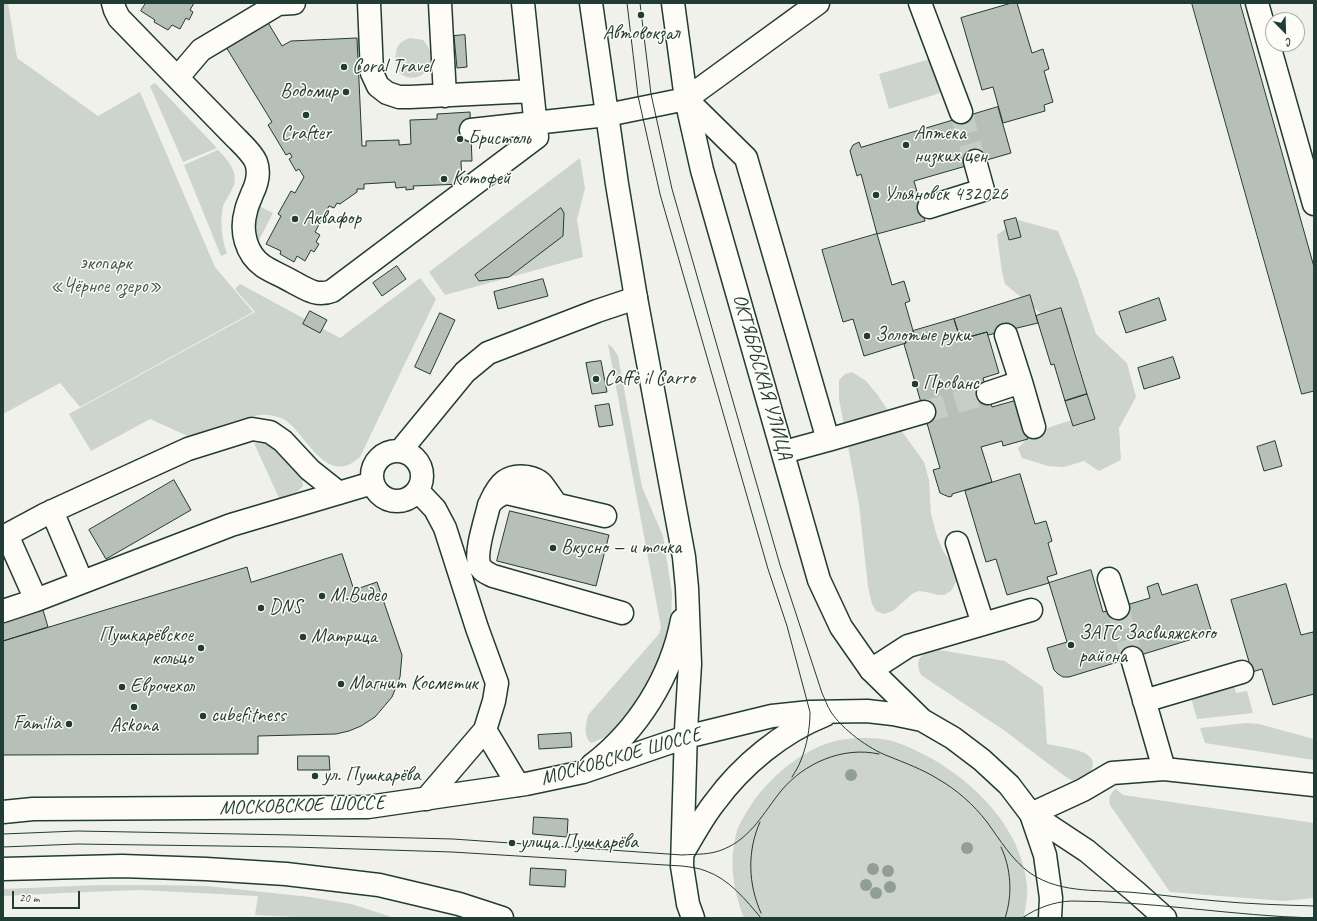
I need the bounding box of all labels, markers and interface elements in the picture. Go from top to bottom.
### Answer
marker: Автовокзал [636,10,646,20]
north arrow [1265,12,1305,52]
place label: Автовокзал [603,22,679,46]
text: С [1284,35,1295,50]
place label: Coral Travel [352,55,432,79]
marker: Coral Travel [339,62,349,72]
place label: Водомир [280,80,338,104]
marker: Водомир [341,87,351,97]
marker: Crafter [301,110,311,120]
place label: Crafter [281,122,331,146]
place label: Аптека низких цен [914,122,987,169]
place label: Бристоль [468,127,530,151]
marker: Бристоль [455,134,465,144]
marker: Аптека низких цен [901,140,911,150]
place label: Котофей [452,167,510,191]
marker: Котофей [439,174,449,184]
place label: Ульяновск 432026 [884,183,1008,207]
marker: Ульяновск 432026 [871,190,881,200]
place label: Аквафор [303,207,361,231]
marker: Аквафор [290,214,300,224]
park label: экопарк «Чёрное озеро» [50,252,162,299]
street label: ОКТЯБРЬСКАЯ УЛИЦА [727,291,797,463]
place label: Золотые руки [875,324,971,348]
marker: Золотые руки [862,331,872,341]
place label: Caffè il Carro [604,367,695,391]
place label: Прованс [923,372,979,396]
marker: Caffè il Carro [591,374,601,384]
marker: Прованс [910,379,920,389]
place label: Вкусно — и точка [561,536,681,560]
marker: Вкусно — и точка [548,543,558,553]
place label: М.Видео [330,584,386,608]
marker: М.Видео [317,591,327,601]
place label: DNS [269,596,302,620]
marker: DNS [256,603,266,613]
place label: ЗАГС Засвияжского района [1079,622,1216,669]
place label: Пушкарёвское кольцо [99,624,193,671]
place label: Матрица [311,625,377,649]
marker: Матрица [298,632,308,642]
marker: ЗАГС Засвияжского района [1066,640,1076,650]
marker: Пушкарёвское кольцо [196,643,206,653]
place label: Магнит Косметик [349,672,478,696]
place label: Еврочехол [130,675,194,699]
marker: Магнит Косметик [336,679,346,689]
marker: Еврочехол [117,682,127,692]
marker: Askona [129,702,139,712]
place label: cubefitness [211,704,286,728]
marker: cubefitness [198,711,208,721]
place label: Familia [13,712,61,736]
place label: Askona [110,714,158,738]
marker: Familia [64,719,74,729]
street label: МОСКОВСКОЕ ШОССЕ [538,723,704,791]
place label: ул. Пушкарёва [323,764,420,788]
marker: ул. Пушкарёва [310,771,320,781]
street label: МОСКОВСКОЕ ШОССЕ [219,791,385,821]
place label: улица Пушкарёва [520,831,638,855]
marker: улица Пушкарёва [507,838,517,848]
scale bar [14,883,82,909]
text: 20 m [19,890,39,906]

